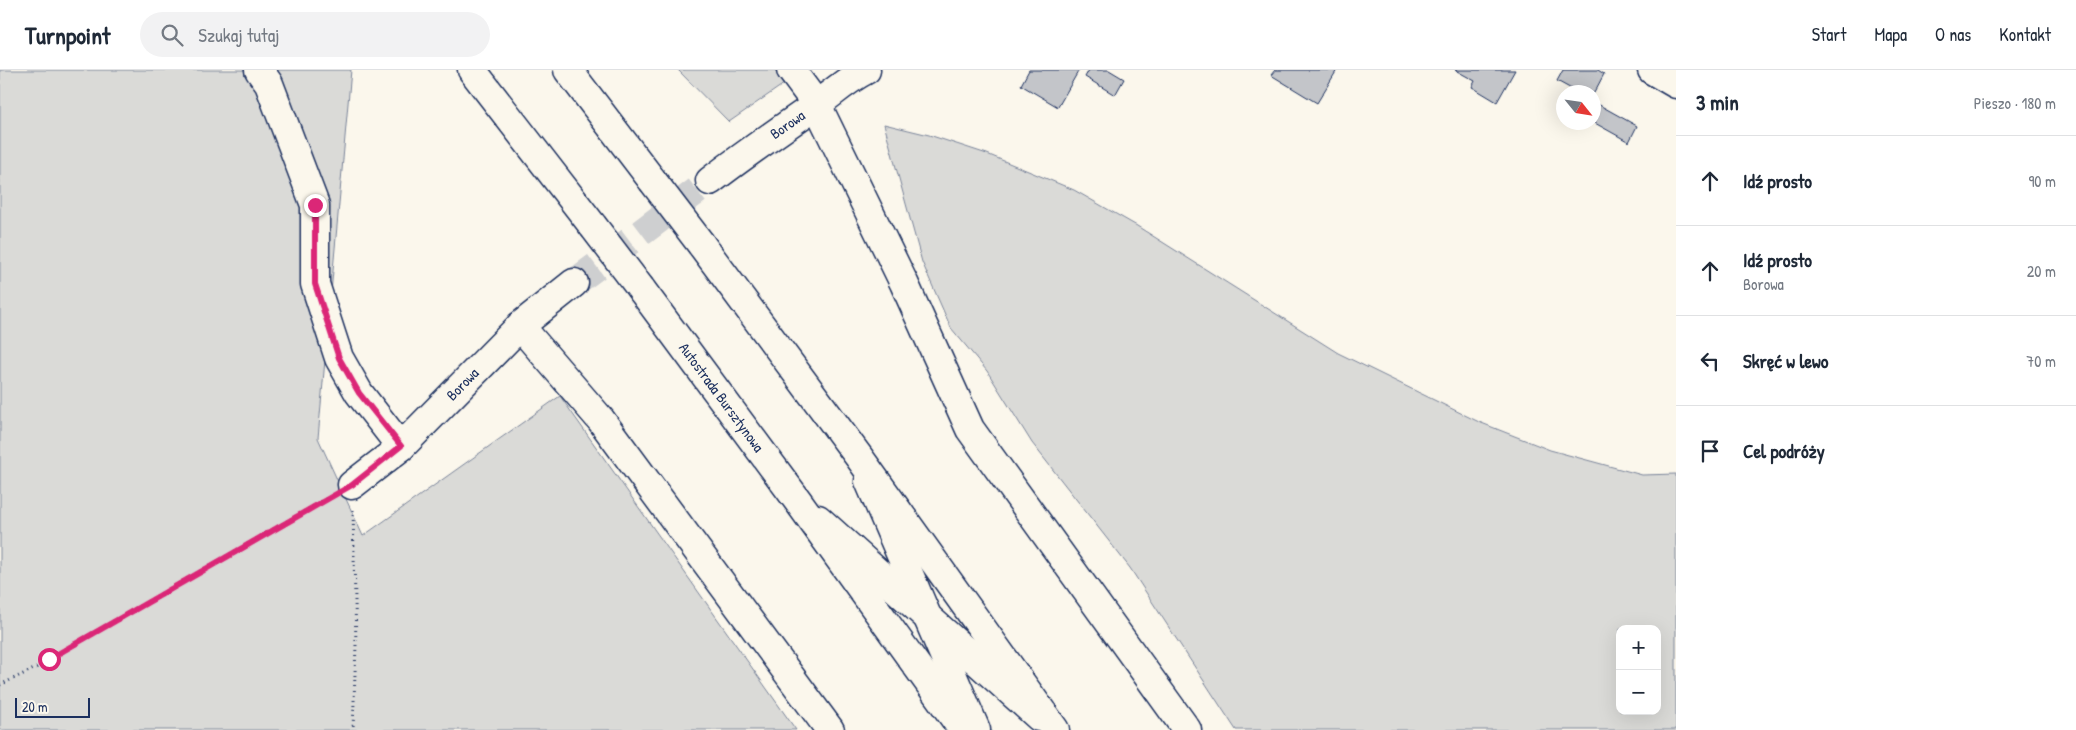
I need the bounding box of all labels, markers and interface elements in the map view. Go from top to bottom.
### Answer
search box [140,12,490,57]
text: Turnpoint [25,19,110,51]
icon: search [158,21,186,49]
text: Szukaj tutaj [198,22,280,48]
text: Start [1812,22,1846,47]
text: Mapa [1874,22,1907,47]
text: O nas [1935,22,1971,47]
text: Kontakt [1999,22,2051,47]
north arrow [1556,85,1601,130]
text: 3 min [1696,88,1739,117]
text: Pieszo · 180 m [1974,92,2056,114]
street label: Borowa [766,105,809,144]
icon: ahead [1696,167,1724,195]
text: Idź prosto [1743,168,1812,194]
text: 90 m [2028,170,2056,192]
route end [304,194,327,217]
text: Idź prosto [1743,247,1812,273]
icon: ahead [1696,257,1724,285]
text: 20 m [2027,260,2056,282]
text: Borowa [1743,273,1784,295]
street label: Autostrada Bursztynowa [674,338,769,456]
icon: left [1696,347,1724,375]
text: Skręć w lewo [1743,348,1828,374]
text: 70 m [2026,350,2056,372]
street label: Borowa [441,363,483,405]
icon: arrive [1696,437,1724,465]
text: Cel podróży [1743,438,1825,464]
map controls [1616,625,1661,715]
button: + [1616,625,1661,670]
route start [38,648,61,671]
button: − [1616,670,1661,715]
scale bar [15,695,90,718]
text: 20 m [22,697,48,716]

